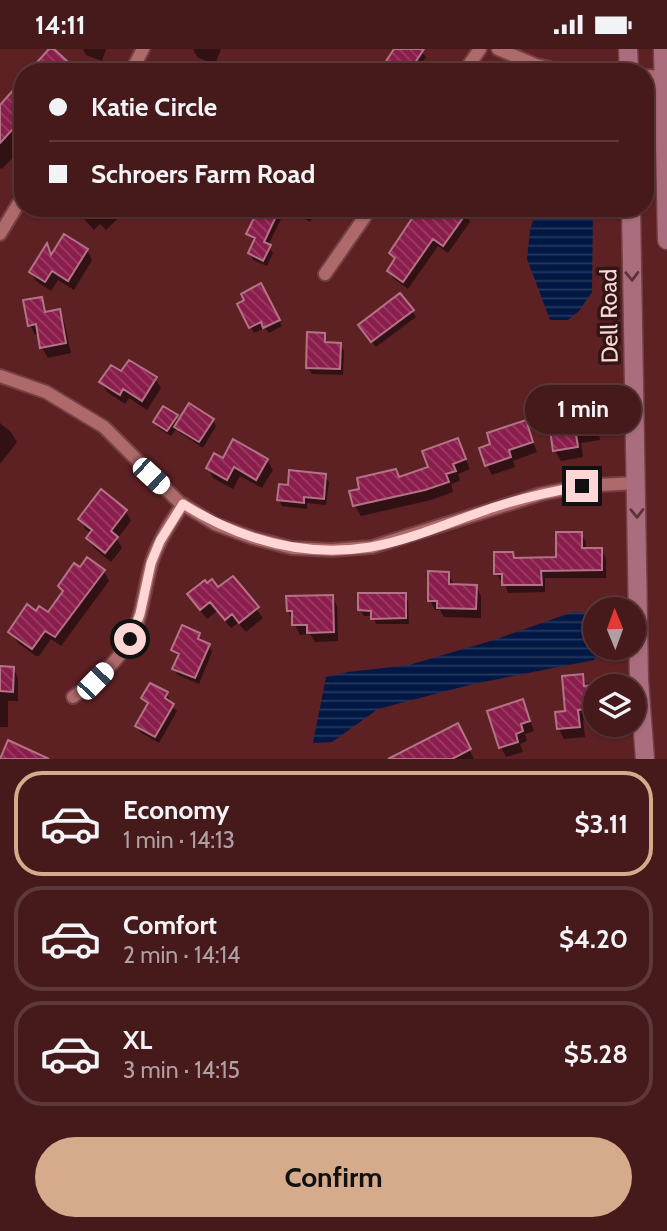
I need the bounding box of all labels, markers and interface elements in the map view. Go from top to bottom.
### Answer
text: 14:11 [35,9,86,41]
text: Katie Circle [91,91,217,123]
text: Schroers Farm Road [91,158,315,190]
street label: Dell Road [594,269,624,363]
one-way arrow [625,271,640,282]
callout: 1 min [524,385,640,433]
text: 1 min [557,395,609,423]
car [129,454,174,498]
route end [566,470,598,502]
one-way arrow [629,508,644,519]
north arrow [583,597,646,660]
map controls [583,597,646,737]
route start [114,623,146,655]
car [73,659,118,703]
button: layers [583,674,646,737]
icon: car [39,792,102,855]
text: Economy [123,794,229,826]
text: $3.11 [574,808,628,840]
text: 1 min · 14:13 [123,826,235,854]
icon: car [39,907,102,970]
text: Comfort [123,909,217,941]
text: $4.20 [559,923,628,955]
text: 2 min · 14:14 [123,941,240,969]
icon: car [39,1022,102,1085]
text: XL [123,1024,152,1056]
text: $5.28 [564,1038,628,1070]
text: 3 min · 14:15 [123,1056,240,1084]
button: Confirm [35,1137,632,1217]

